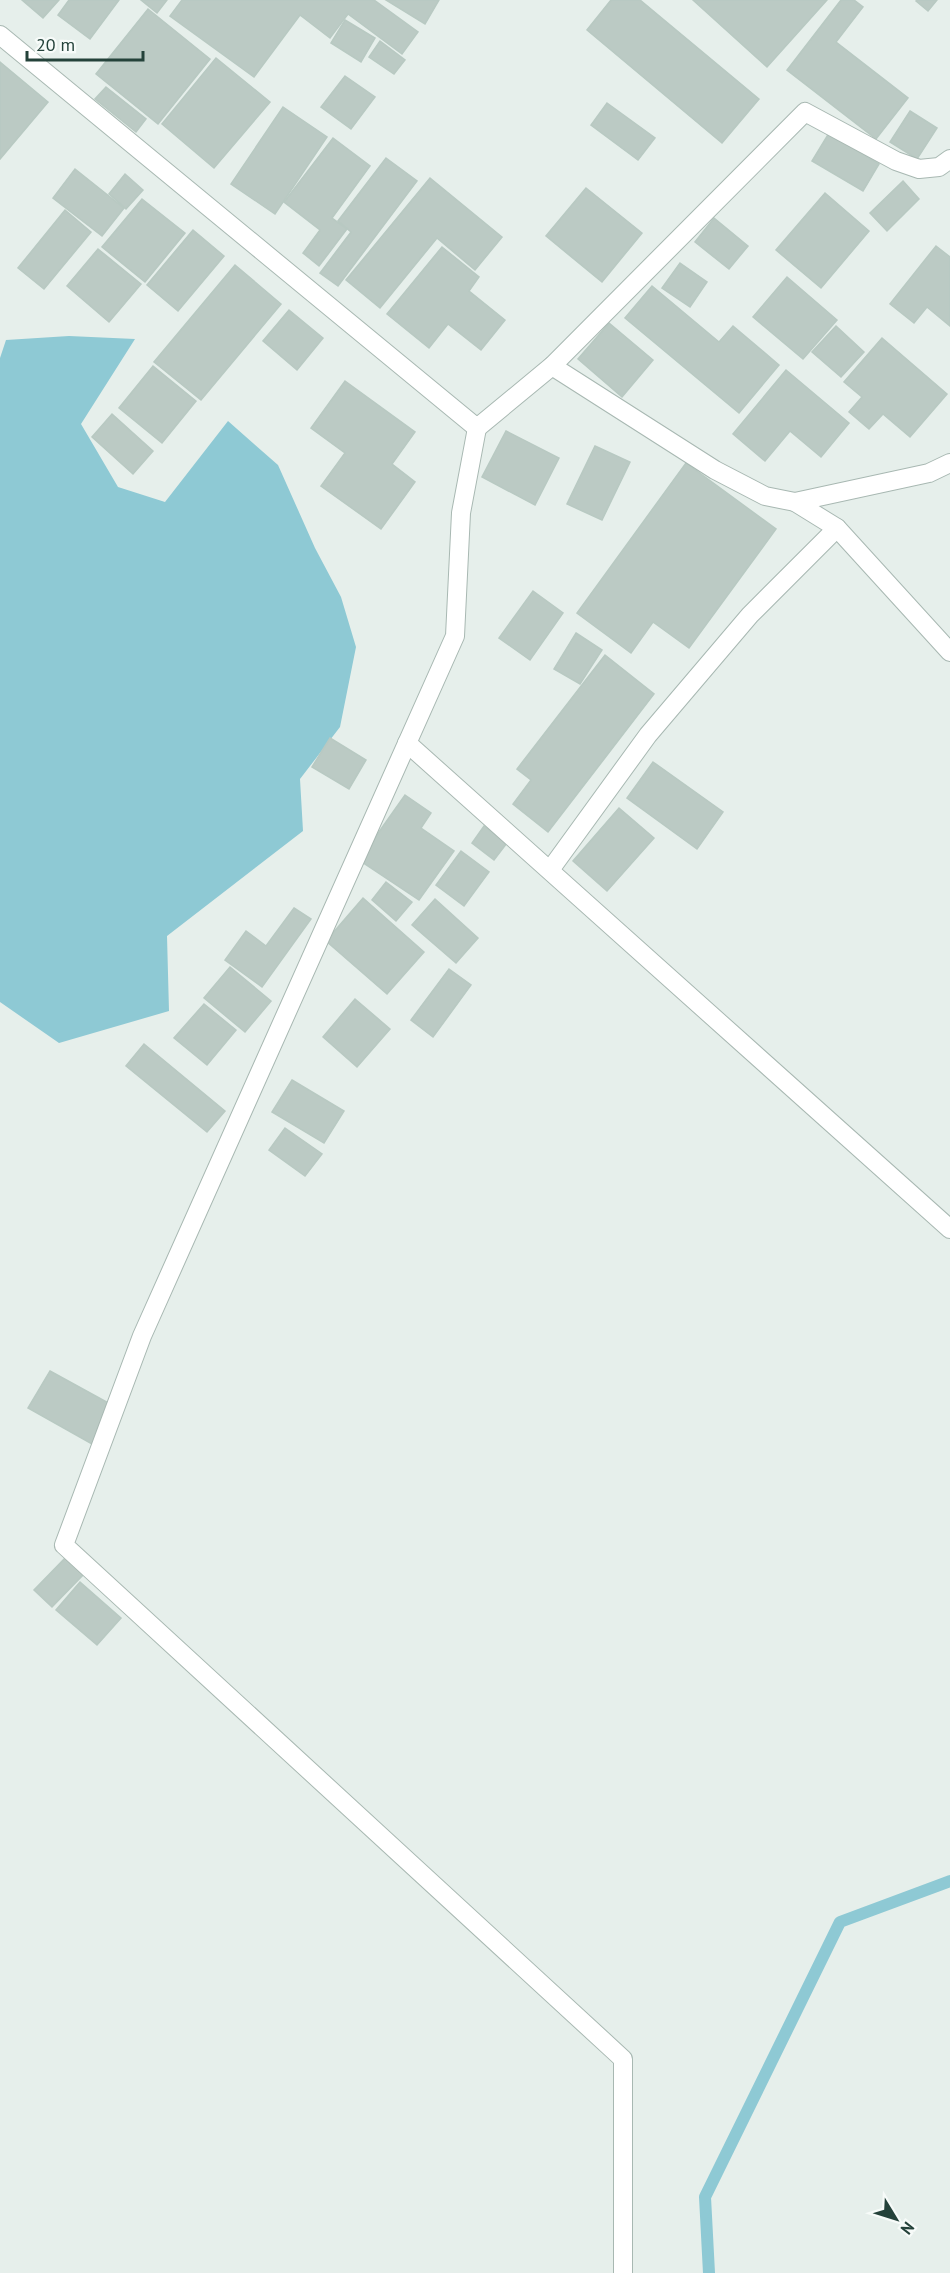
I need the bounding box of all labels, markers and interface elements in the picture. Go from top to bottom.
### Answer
scale bar [27,24,142,62]
text: 20 m [36,33,75,56]
north arrow [866,2189,926,2249]
text: N [897,2218,919,2239]

